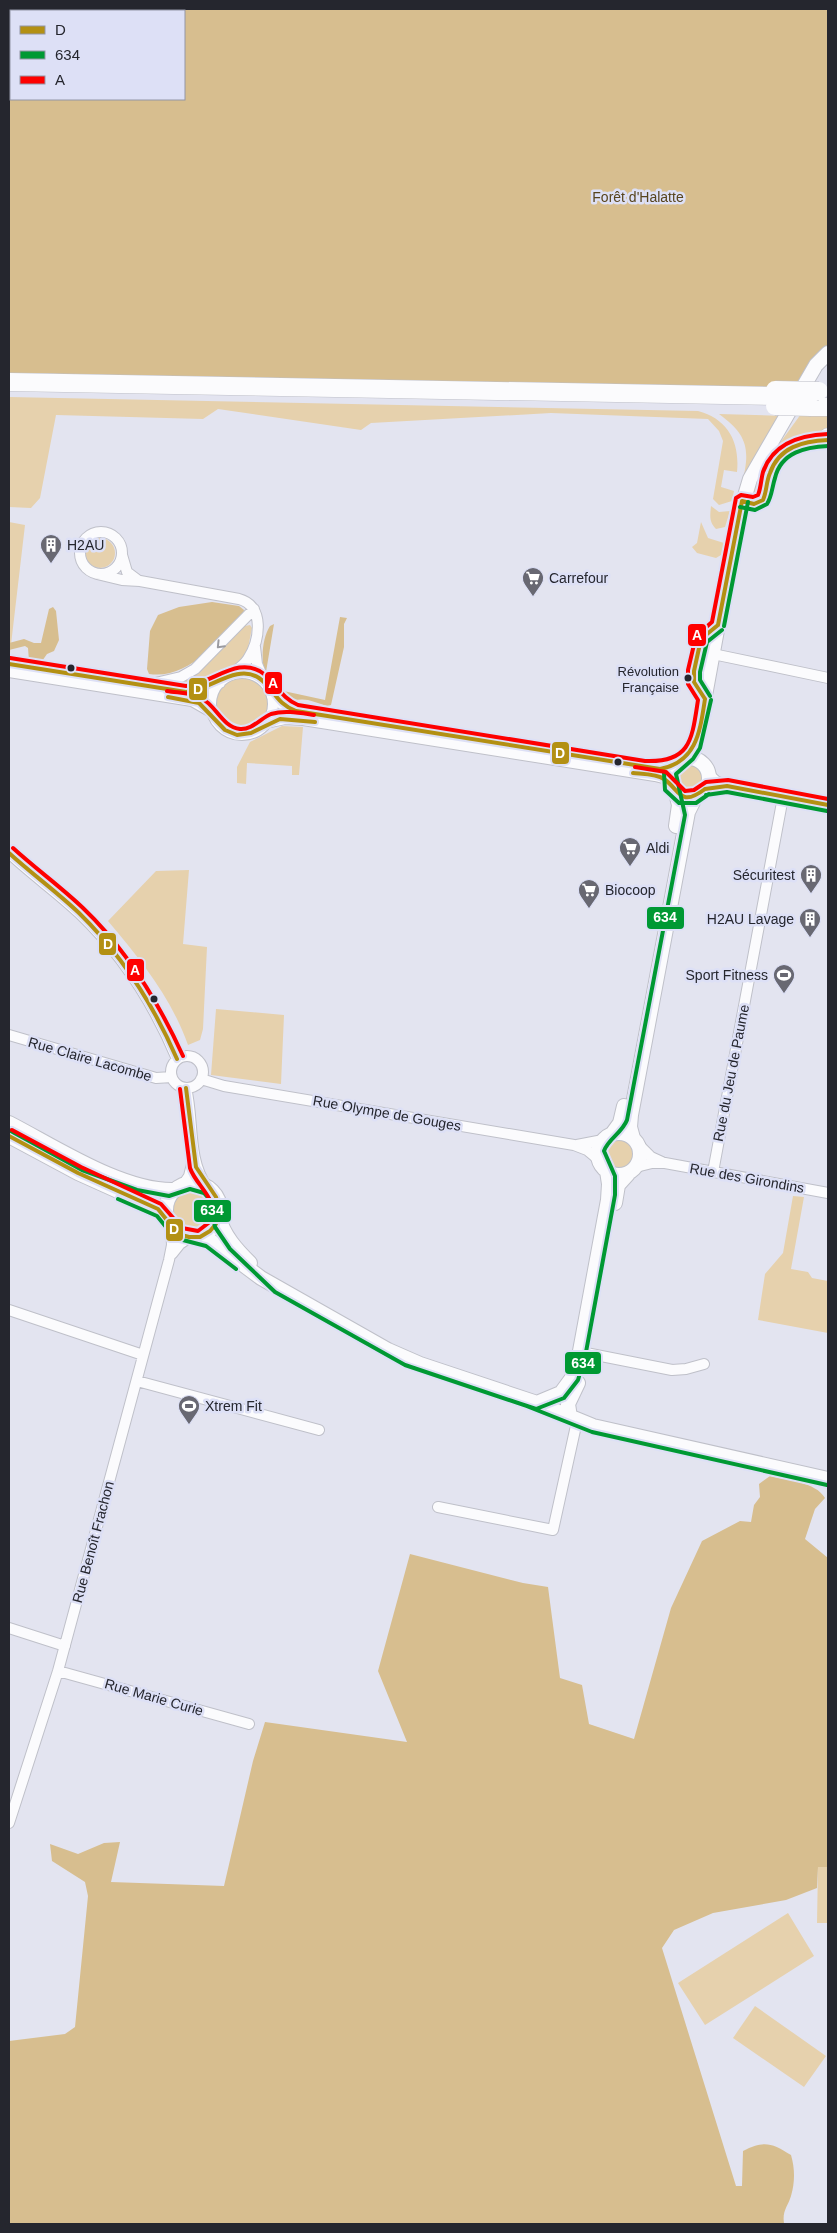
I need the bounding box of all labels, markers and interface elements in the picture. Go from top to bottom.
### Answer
legend [10,10,185,100]
text: D [55,21,66,38]
text: 634 [55,46,80,63]
text: A [55,71,65,88]
park label: Forêt d'Halatte [592,189,684,205]
building icon: H2AU [39,533,63,564]
place label: H2AU [67,537,104,553]
supermarket icon: Carrefour [521,566,545,597]
place label: Carrefour [549,570,608,586]
line badge: A [687,623,707,647]
text: A [692,627,702,643]
one-way arrow [217,639,226,648]
unlabelled marker [66,663,76,673]
place label: Révolution Française [618,664,679,695]
line badge: A [264,671,283,695]
marker: Révolution Française [683,673,693,683]
text: A [268,675,278,691]
line badge: D [188,677,208,701]
text: D [193,681,203,697]
line badge: D [551,741,570,765]
text: D [555,745,565,761]
unlabelled marker [613,757,623,767]
supermarket icon: Aldi [618,836,642,867]
place label: Aldi [646,840,669,856]
building icon: Sécuritest [799,863,823,894]
place label: Sécuritest [733,867,795,883]
supermarket icon: Biocoop [577,878,601,909]
place label: Biocoop [605,882,656,898]
line badge: 634 [646,906,685,930]
building icon: H2AU Lavage [798,907,822,938]
text: 634 [653,909,677,925]
place label: H2AU Lavage [707,911,794,927]
line badge: D [98,932,117,956]
text: D [103,936,113,952]
line badge: A [126,958,145,982]
text: A [130,962,140,978]
sports icon: Sport Fitness [772,963,796,994]
place label: Sport Fitness [686,967,768,983]
unlabelled marker [149,994,159,1004]
street label: Rue du Jeu de Paume [710,1003,752,1143]
street label: Rue Claire Lacombe [26,1034,154,1084]
street label: Rue Olympe de Gouges [312,1092,462,1134]
street label: Rue des Girondins [689,1160,805,1196]
line badge: 634 [193,1199,232,1223]
text: 634 [200,1202,224,1218]
line badge: D [165,1218,184,1242]
text: D [169,1221,179,1237]
line badge: 634 [564,1351,602,1375]
text: 634 [571,1355,595,1371]
sports icon: Xtrem Fit [177,1394,201,1425]
place label: Xtrem Fit [205,1398,262,1414]
street label: Rue Benoît Frachon [69,1479,117,1605]
street label: Rue Marie Curie [103,1675,205,1719]

